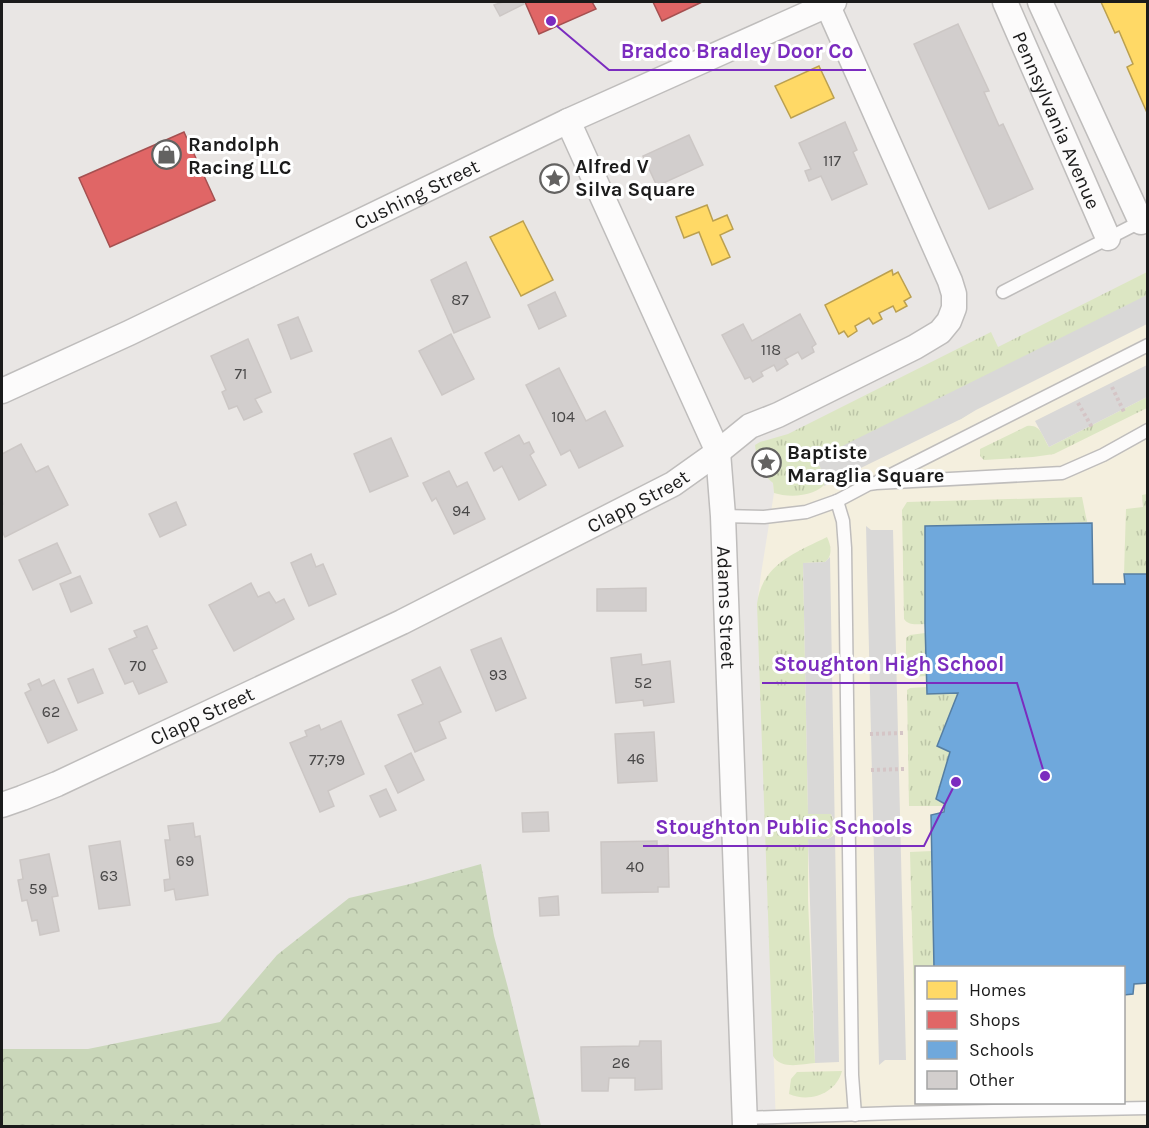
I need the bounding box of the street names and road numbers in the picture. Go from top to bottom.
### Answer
street label: Pennsylvania Avenue [1008,28,1105,213]
street label: Cushing Street [350,154,483,234]
street label: Clapp Street [583,465,694,537]
street label: Adams Street [713,545,740,670]
street label: Clapp Street [146,682,258,750]

